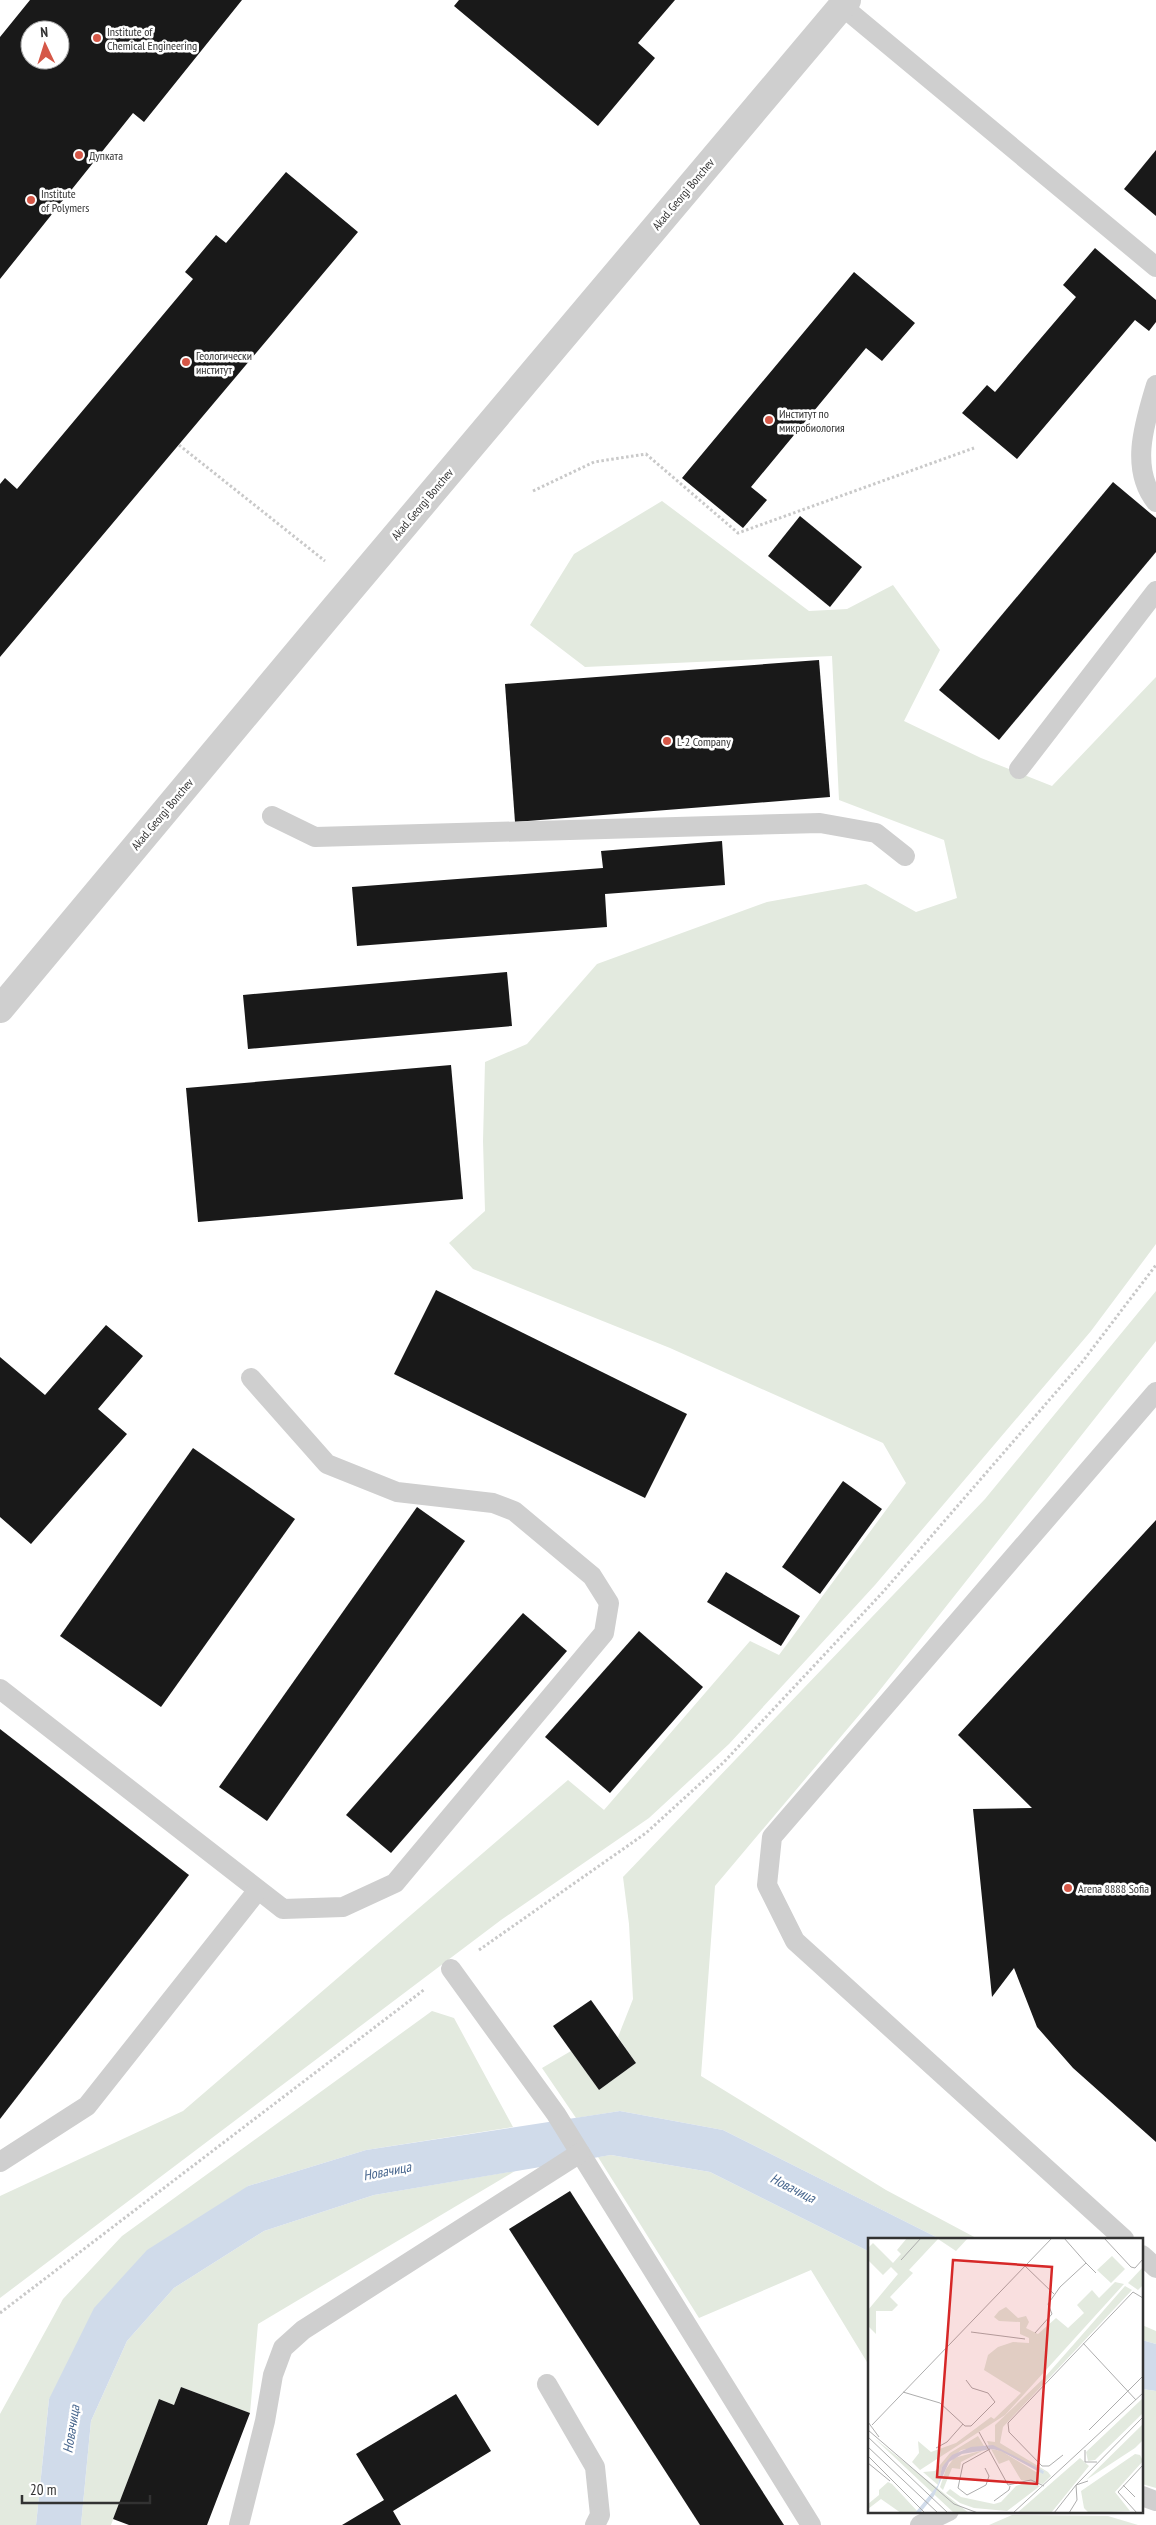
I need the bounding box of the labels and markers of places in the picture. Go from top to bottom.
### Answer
place label: Institute of Chemical Engineering [107,24,197,53]
marker: Institute of Chemical Engineering [91,32,103,44]
place label: Дупката [89,148,123,163]
marker: Дупката [73,149,85,161]
place label: Institute of Polymers [41,186,89,215]
marker: Institute of Polymers [25,194,37,206]
place label: Геологически институт [196,348,252,377]
marker: Геологически институт [180,356,192,368]
place label: Институт по микробиология [779,406,845,435]
marker: Институт по микробиология [763,414,775,426]
place label: L-2 Company [677,734,731,749]
marker: L-2 Company [661,735,673,747]
place label: Arena 8888 Sofia [1078,1881,1149,1896]
marker: Arena 8888 Sofia [1062,1882,1074,1894]

